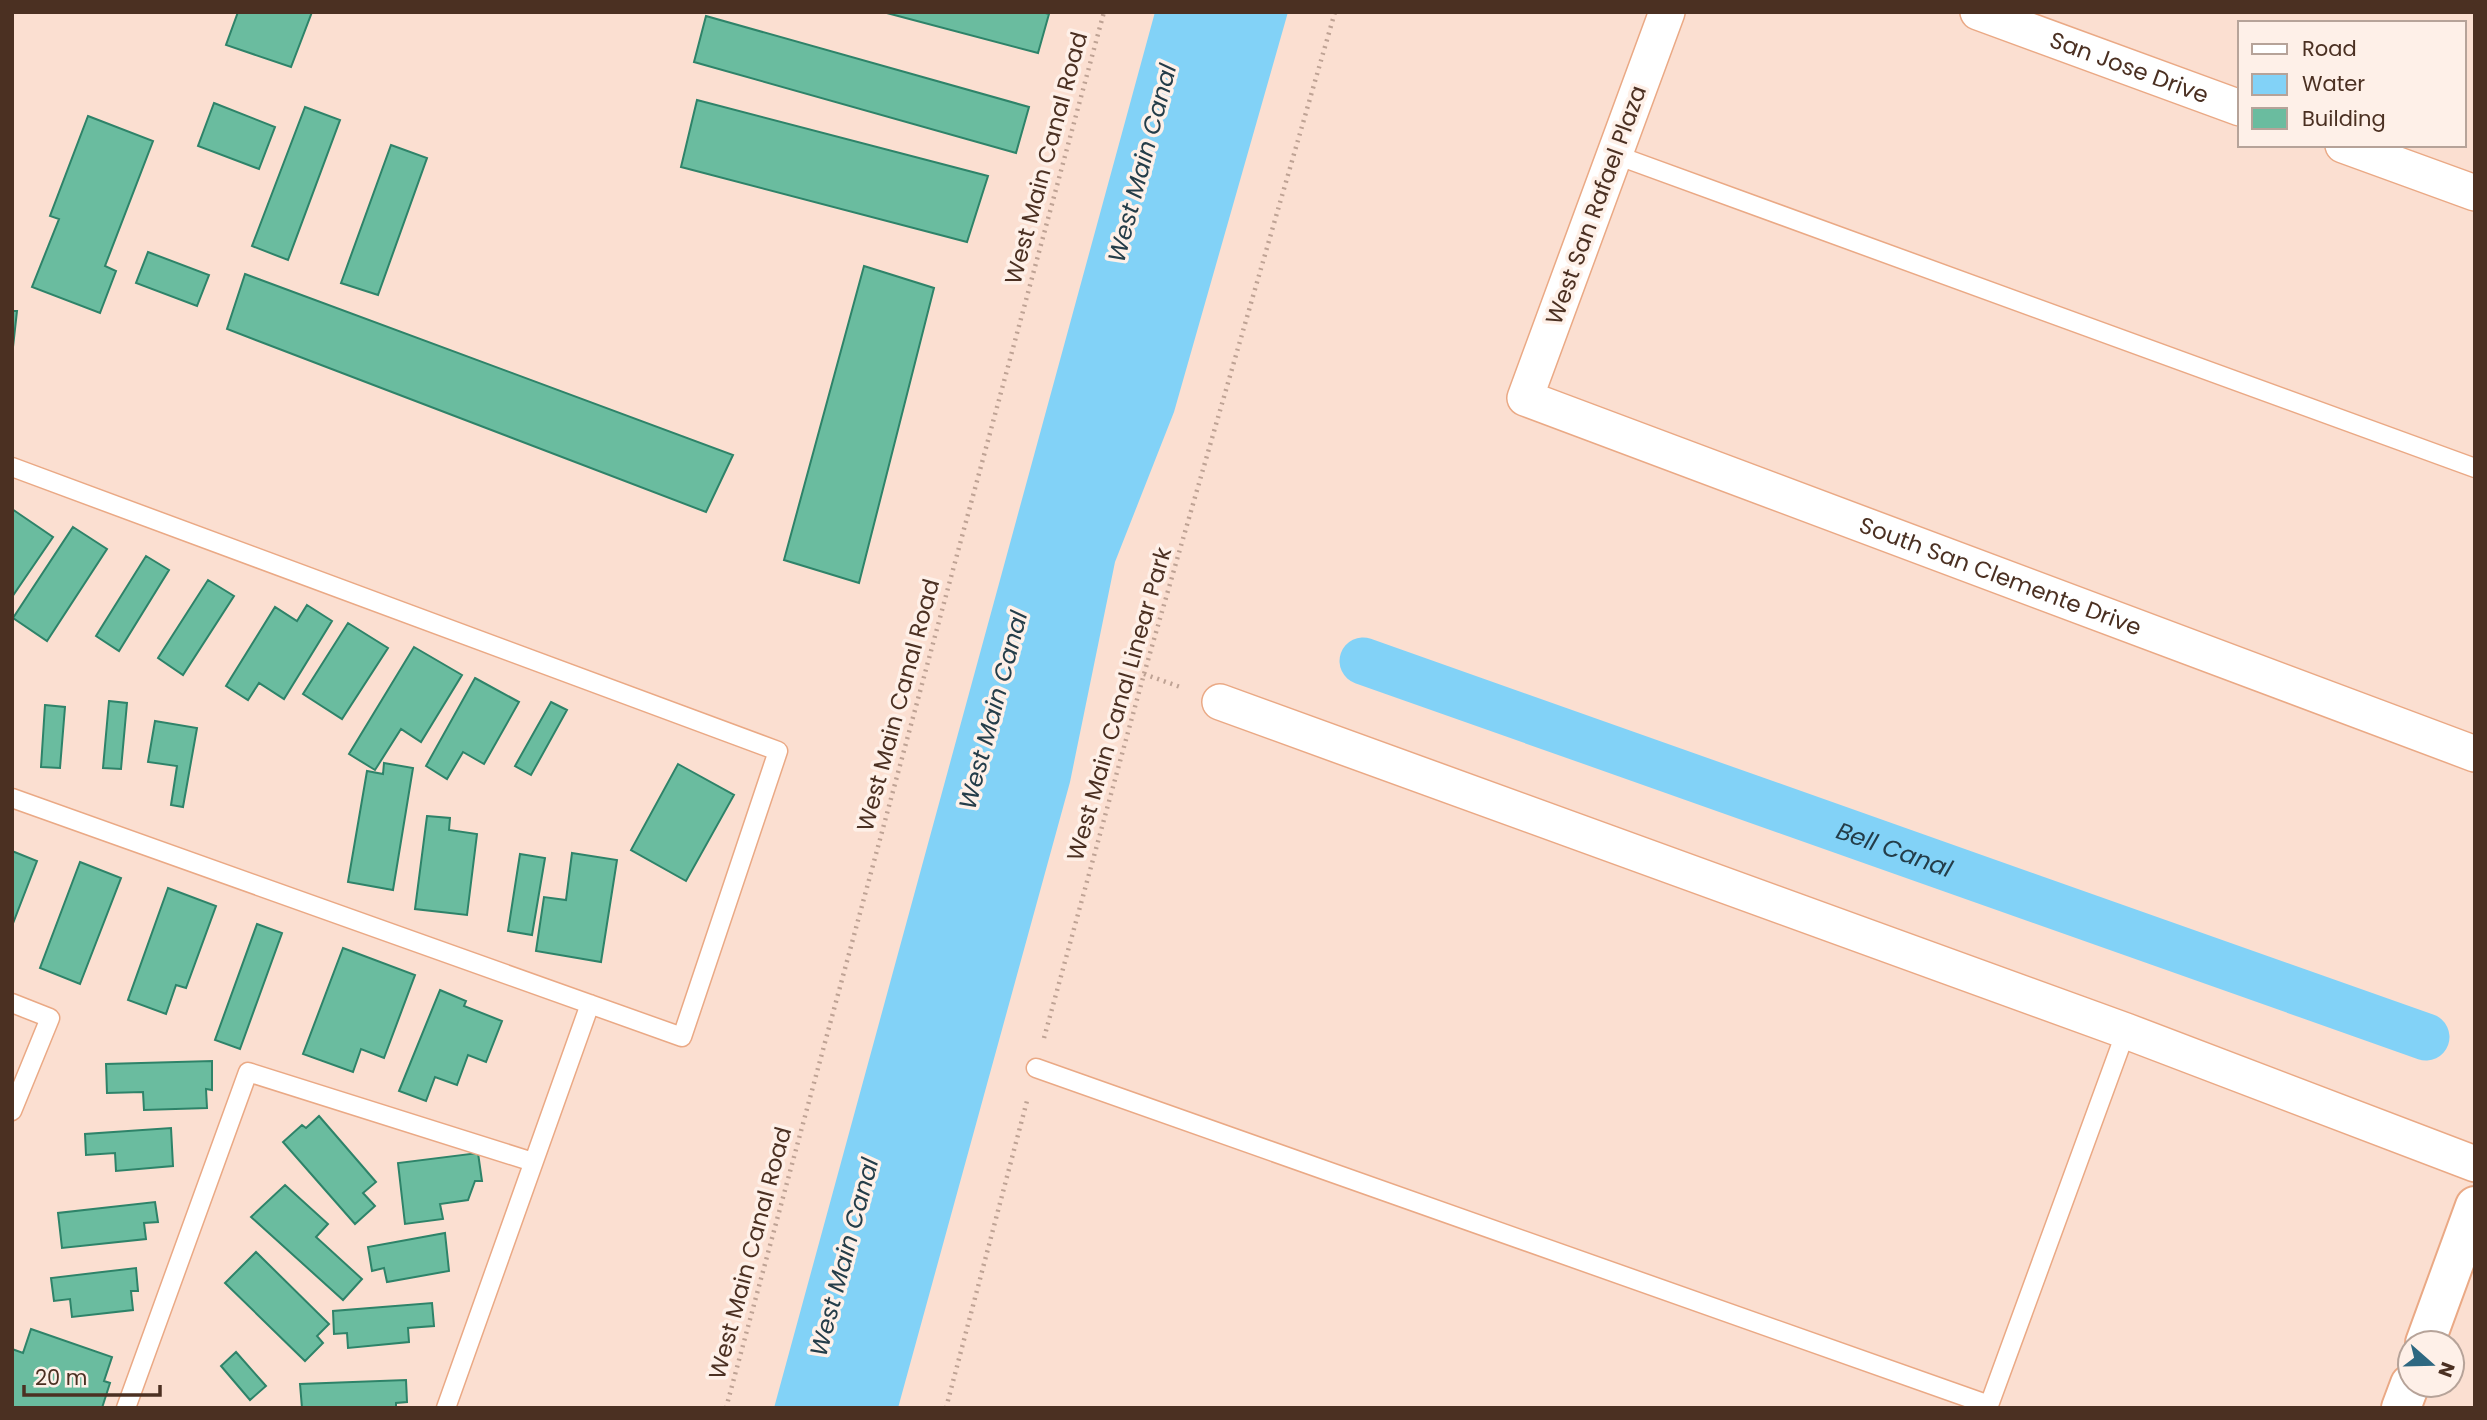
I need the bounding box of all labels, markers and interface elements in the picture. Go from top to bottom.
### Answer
legend [2238,21,2466,147]
street label: San Jose Drive [2045,24,2213,111]
street label: West Main Canal Road [997,28,1095,288]
text: Road [2302,34,2357,63]
water label: West Main Canal [1100,60,1184,266]
text: Water [2302,69,2365,98]
street label: West San Rafael Plaza [1538,81,1654,329]
text: Building [2302,104,2386,133]
street label: South San Clemente Drive [1855,509,2146,644]
street label: West Main Canal Linear Park [1059,543,1179,864]
street label: West Main Canal Road [849,575,947,835]
water label: West Main Canal [951,607,1035,813]
water label: Bell Canal [1832,813,1957,885]
street label: West Main Canal Road [701,1123,799,1383]
water label: West Main Canal [802,1154,886,1360]
north arrow [2396,1329,2466,1399]
scale bar [24,1354,161,1398]
text: N [2431,1358,2462,1381]
text: 20 m [35,1363,88,1392]

